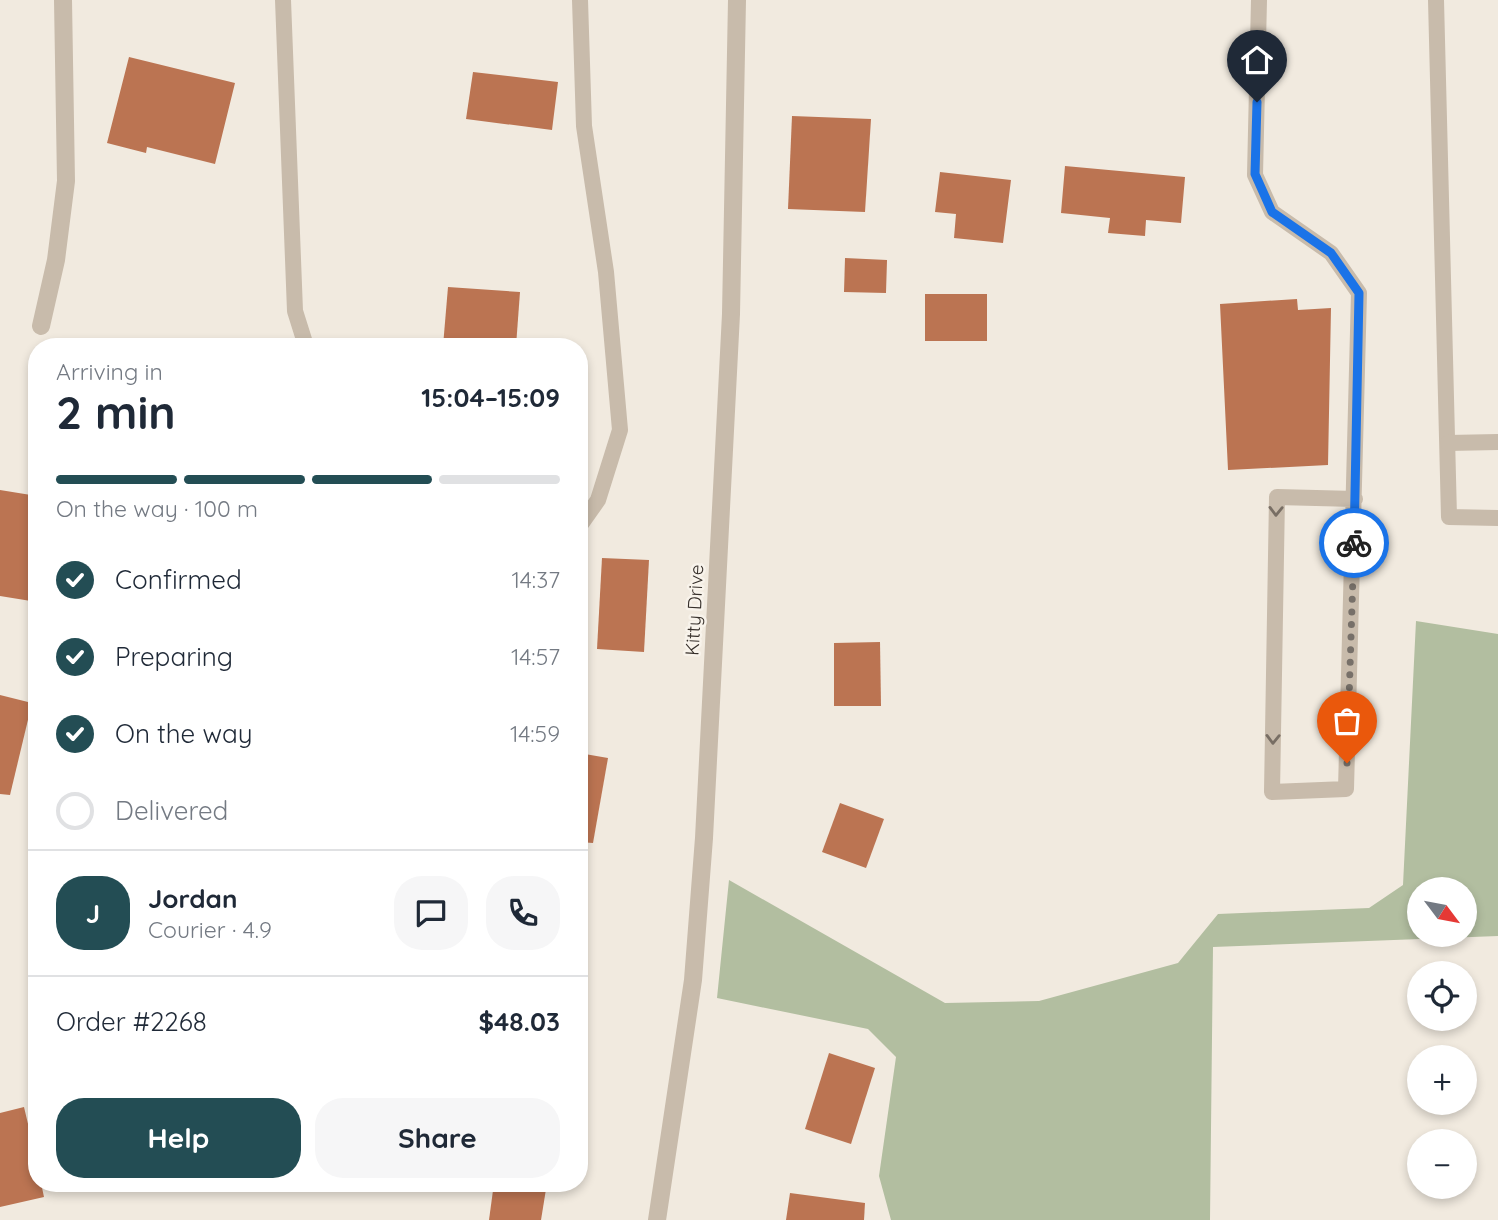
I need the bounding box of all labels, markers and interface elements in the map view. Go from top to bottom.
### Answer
pin [1227,30,1287,102]
icon: home [1238,41,1276,79]
text: Arriving in [56,357,163,386]
text: 15:04–15:09 [421,381,560,414]
text: 2 min [56,383,176,441]
text: On the way · 100 m [56,494,258,523]
one-way arrow [1269,506,1284,517]
courier [1319,508,1389,578]
icon: bike [1335,524,1373,562]
icon: check [56,561,94,599]
text: Confirmed [115,563,242,596]
street label: Kitty Drive [680,564,708,656]
text: 14:37 [512,565,560,594]
icon: check [56,638,94,676]
text: Preparing [115,640,233,673]
text: 14:57 [511,642,560,671]
pin [1317,691,1377,763]
icon: bag [1328,702,1366,740]
icon: check [56,715,94,753]
text: On the way [115,717,253,750]
text: 14:59 [510,719,560,748]
one-way arrow [1265,734,1281,744]
text: Delivered [115,794,228,827]
button: chat [394,876,468,950]
button: phone [486,876,560,950]
north arrow [1407,877,1477,947]
map controls [1407,877,1477,1199]
text: Jordan [148,882,237,915]
text: J [86,897,100,930]
text: Courier · 4.9 [148,915,272,944]
button: locate [1407,961,1477,1031]
text: Order #2268 [56,1005,207,1038]
text: $48.03 [479,1005,560,1038]
button: + [1407,1045,1477,1115]
button: Help [56,1098,301,1178]
button: Share [315,1098,560,1178]
button: − [1407,1129,1477,1199]

